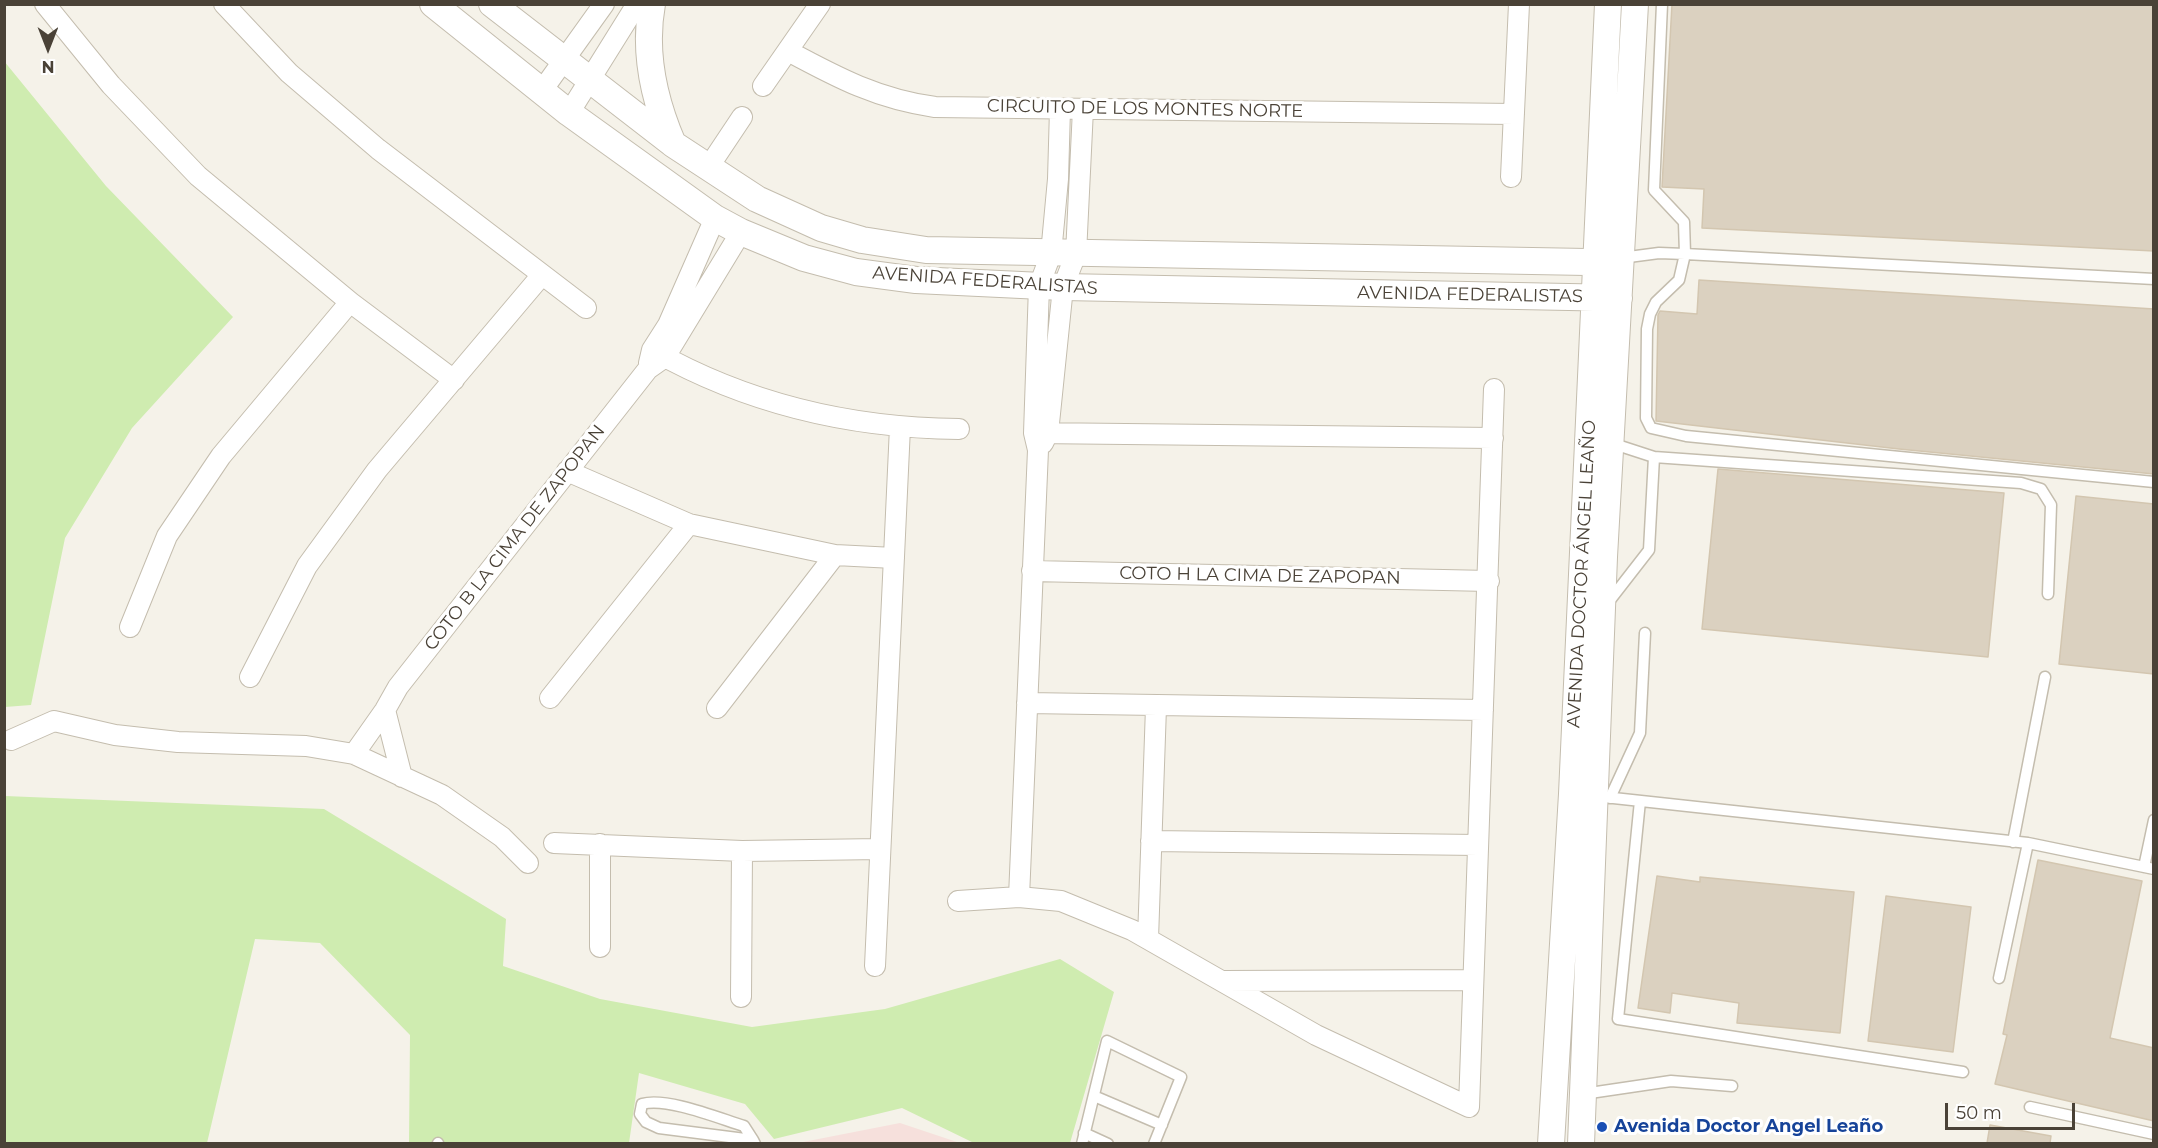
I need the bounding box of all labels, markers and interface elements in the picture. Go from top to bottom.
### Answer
north arrow [18,18,78,78]
text: N [42,57,54,76]
street label: CIRCUITO DE LOS MONTES NORTE [987,95,1303,123]
street label: AVENIDA FEDERALISTAS [872,262,1098,300]
street label: AVENIDA FEDERALISTAS [1357,282,1583,308]
street label: AVENIDA DOCTOR ÁNGEL LEAÑO [1563,419,1601,729]
street label: COTO B LA CIMA DE ZAPOPAN [420,421,610,655]
street label: COTO H LA CIMA DE ZAPOPAN [1119,563,1401,589]
scale bar [1948,1091,2078,1129]
text: 50 m [1956,1102,2002,1124]
place label: Avenida Doctor Angel Leaño [1614,1116,1883,1138]
marker: Avenida Doctor Angel Leaño [1595,1120,1609,1134]

